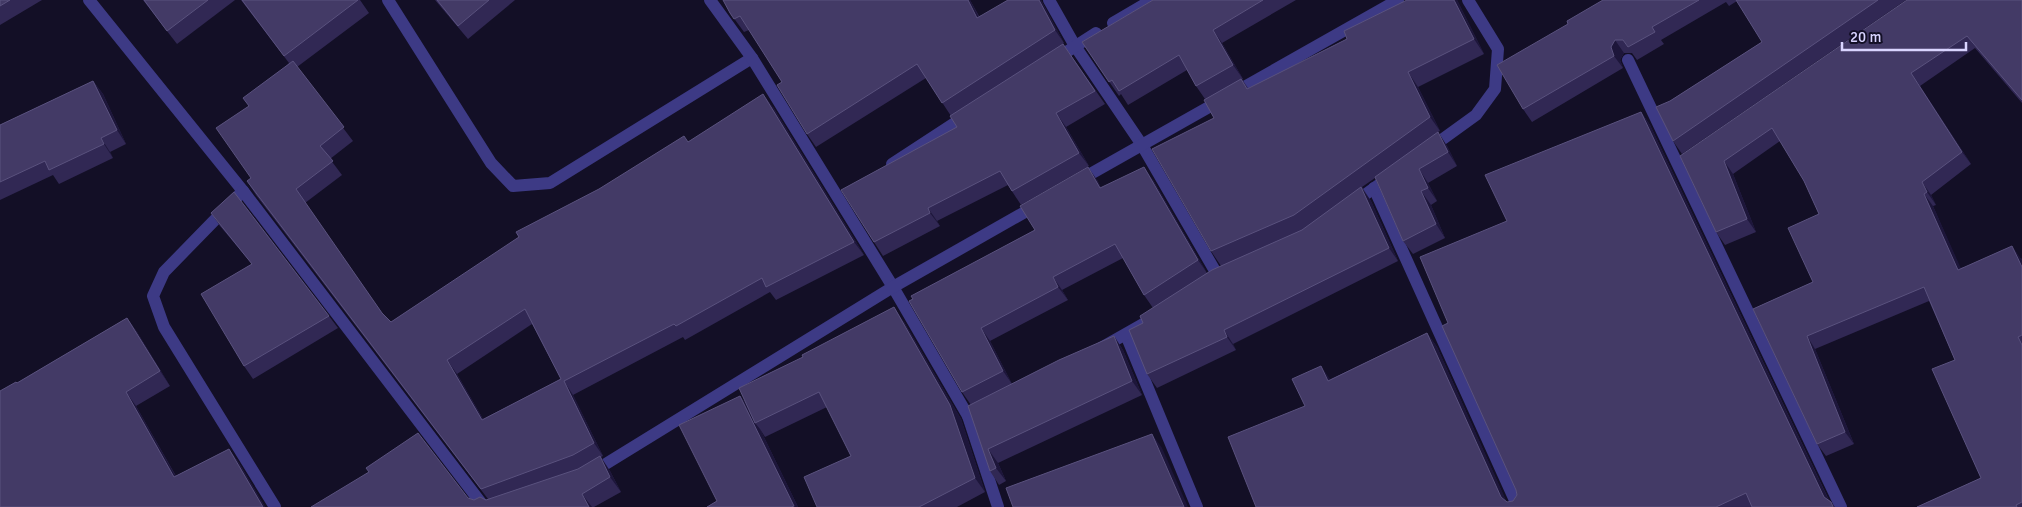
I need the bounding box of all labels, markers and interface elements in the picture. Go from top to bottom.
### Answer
scale bar [1842,20,1966,52]
text: 20 m [1850,28,1881,46]

